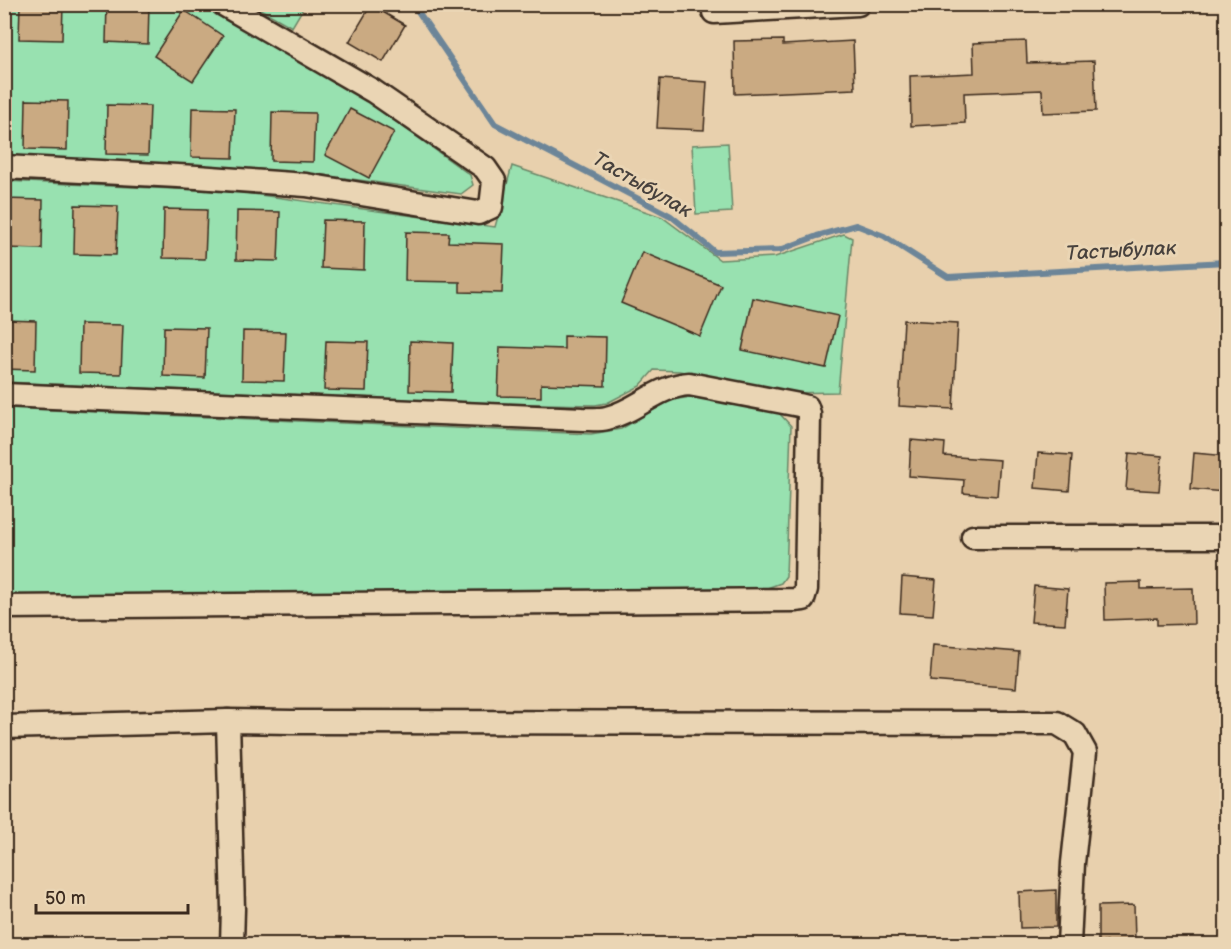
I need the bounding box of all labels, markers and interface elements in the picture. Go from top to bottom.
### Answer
water label: Тастыбулак [588,147,696,223]
water label: Тастыбулак [1065,236,1177,266]
scale bar [36,877,188,915]
text: 50 m [45,888,86,909]

